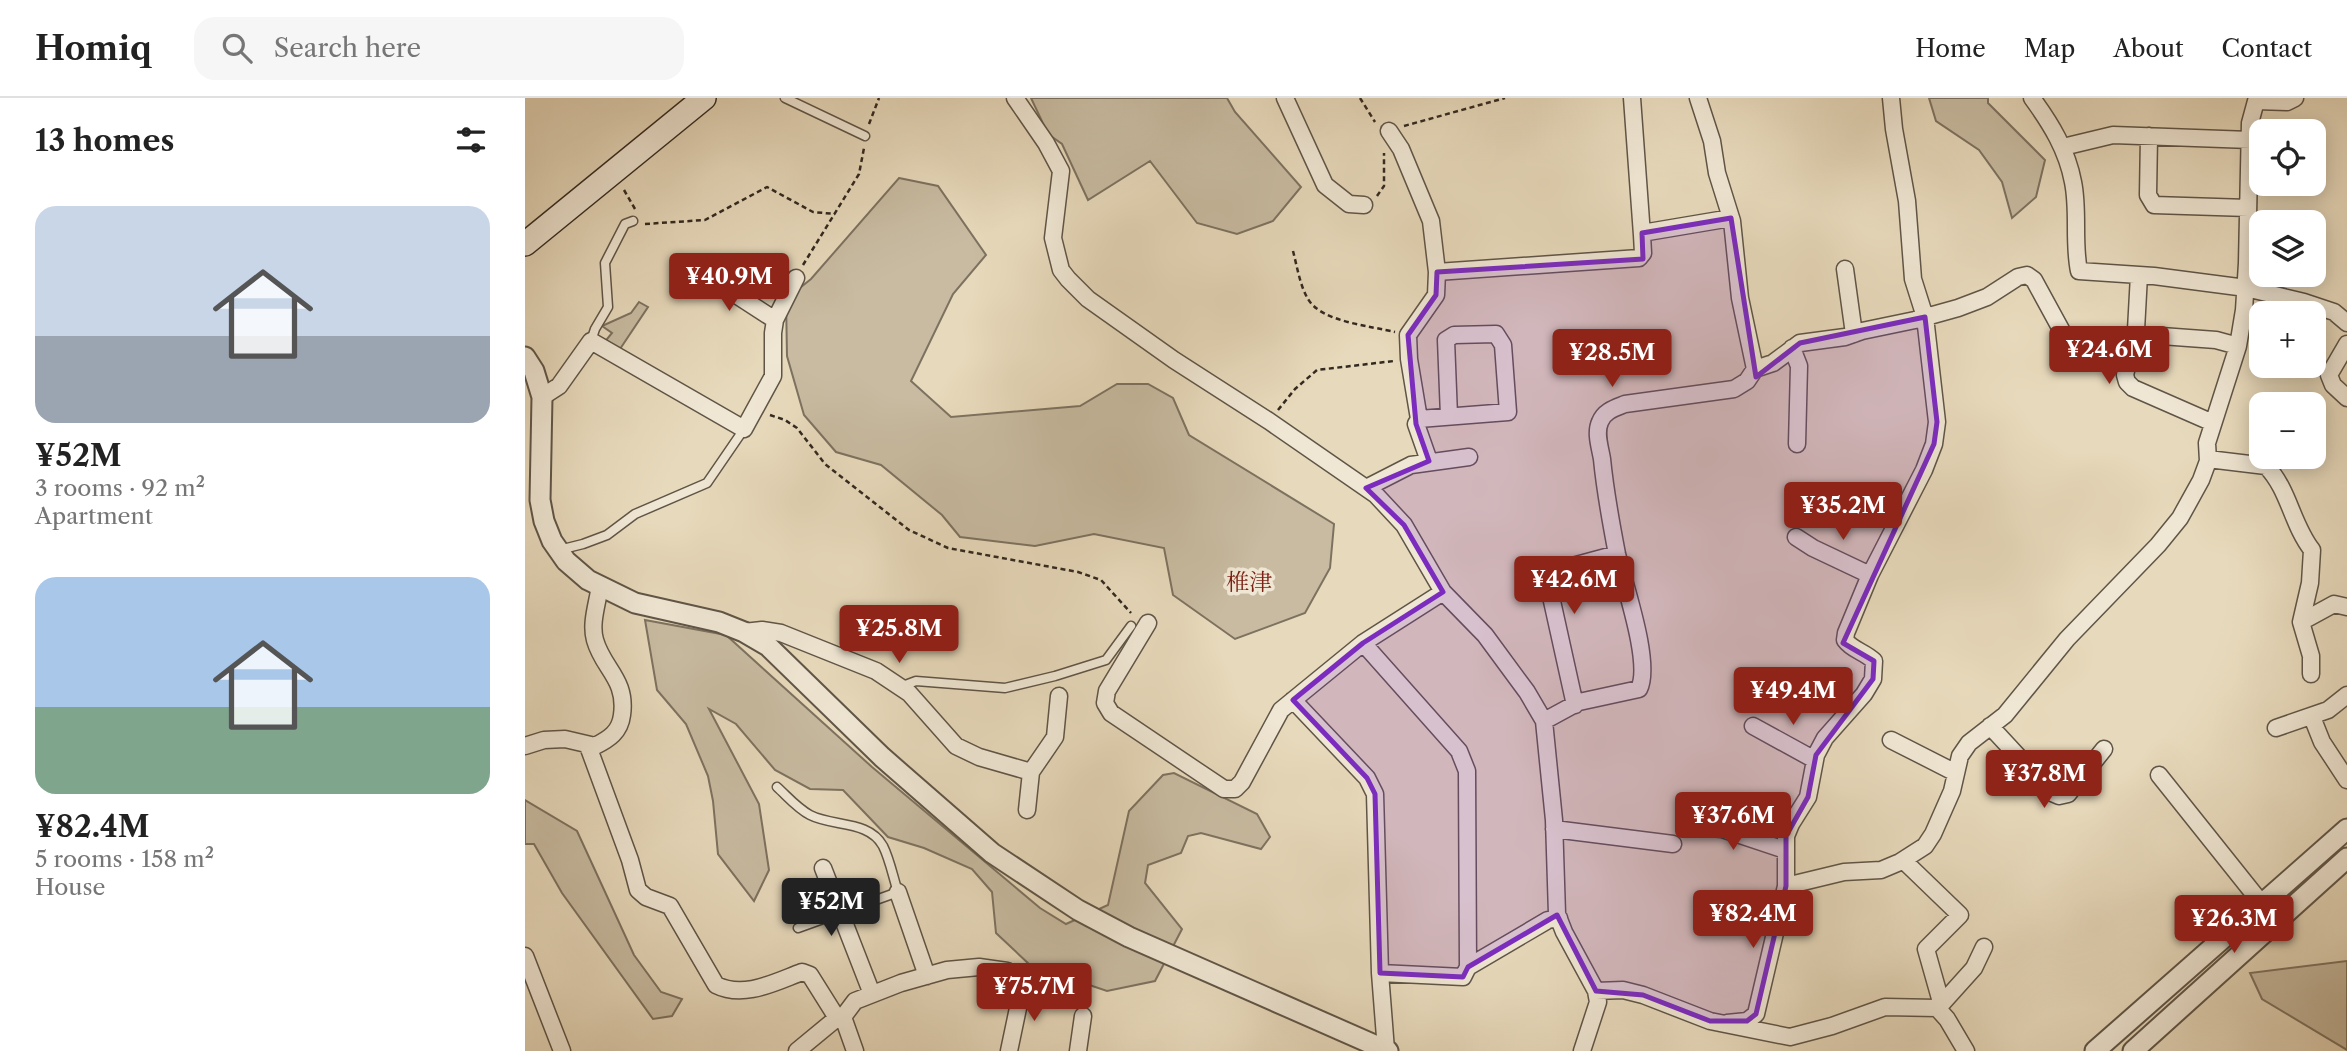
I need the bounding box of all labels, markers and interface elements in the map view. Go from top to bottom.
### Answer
search box [194,17,684,80]
text: Homiq [35,28,152,69]
icon: search [218,29,256,67]
text: Search here [274,32,421,64]
text: Home [1915,34,1986,63]
text: Map [2024,34,2075,63]
text: About [2113,34,2184,63]
text: Contact [2222,34,2312,63]
map controls [2249,119,2326,469]
button: locate [2249,119,2326,196]
icon: filters [452,121,490,159]
text: 13 homes [35,122,174,159]
button: layers [2249,210,2326,287]
icon: home [200,251,326,377]
pin: ¥40.9M [672,254,786,313]
text: ¥40.9M [685,262,773,290]
button: + [2249,301,2326,378]
pin: ¥24.6M [2052,327,2166,386]
pin: ¥28.5M [1555,330,1669,389]
text: ¥24.6M [2065,335,2153,363]
text: ¥28.5M [1569,338,1656,366]
button: − [2249,392,2326,469]
text: ¥52M [35,437,122,474]
text: 3 rooms · 92 m² [35,474,205,502]
pin: ¥35.2M [1786,482,1900,542]
text: ¥35.2M [1800,491,1886,519]
text: Apartment [35,502,153,530]
pin: ¥42.6M [1517,556,1631,616]
text: ¥42.6M [1530,565,1618,593]
district label: 椎津 [1226,568,1272,596]
pin: ¥25.8M [842,606,956,665]
text: ¥25.8M [856,614,943,642]
icon: home [200,622,326,748]
pin: ¥49.4M [1736,668,1850,727]
text: ¥49.4M [1750,676,1836,704]
pin: ¥37.8M [1987,750,2101,810]
text: ¥37.8M [2002,759,2086,787]
pin: ¥37.6M [1676,792,1790,852]
text: ¥37.6M [1691,801,1775,829]
text: ¥82.4M [35,808,150,845]
text: 5 rooms · 158 m² [35,845,214,873]
text: House [35,873,105,901]
pin: ¥52M [790,878,872,938]
text: ¥52M [798,887,864,915]
pin: ¥82.4M [1696,890,1810,950]
pin: ¥26.3M [2177,896,2291,955]
text: ¥82.4M [1709,899,1797,927]
text: ¥26.3M [2191,904,2277,932]
pin: ¥75.7M [977,964,1091,1023]
text: ¥75.7M [993,972,1075,1000]

